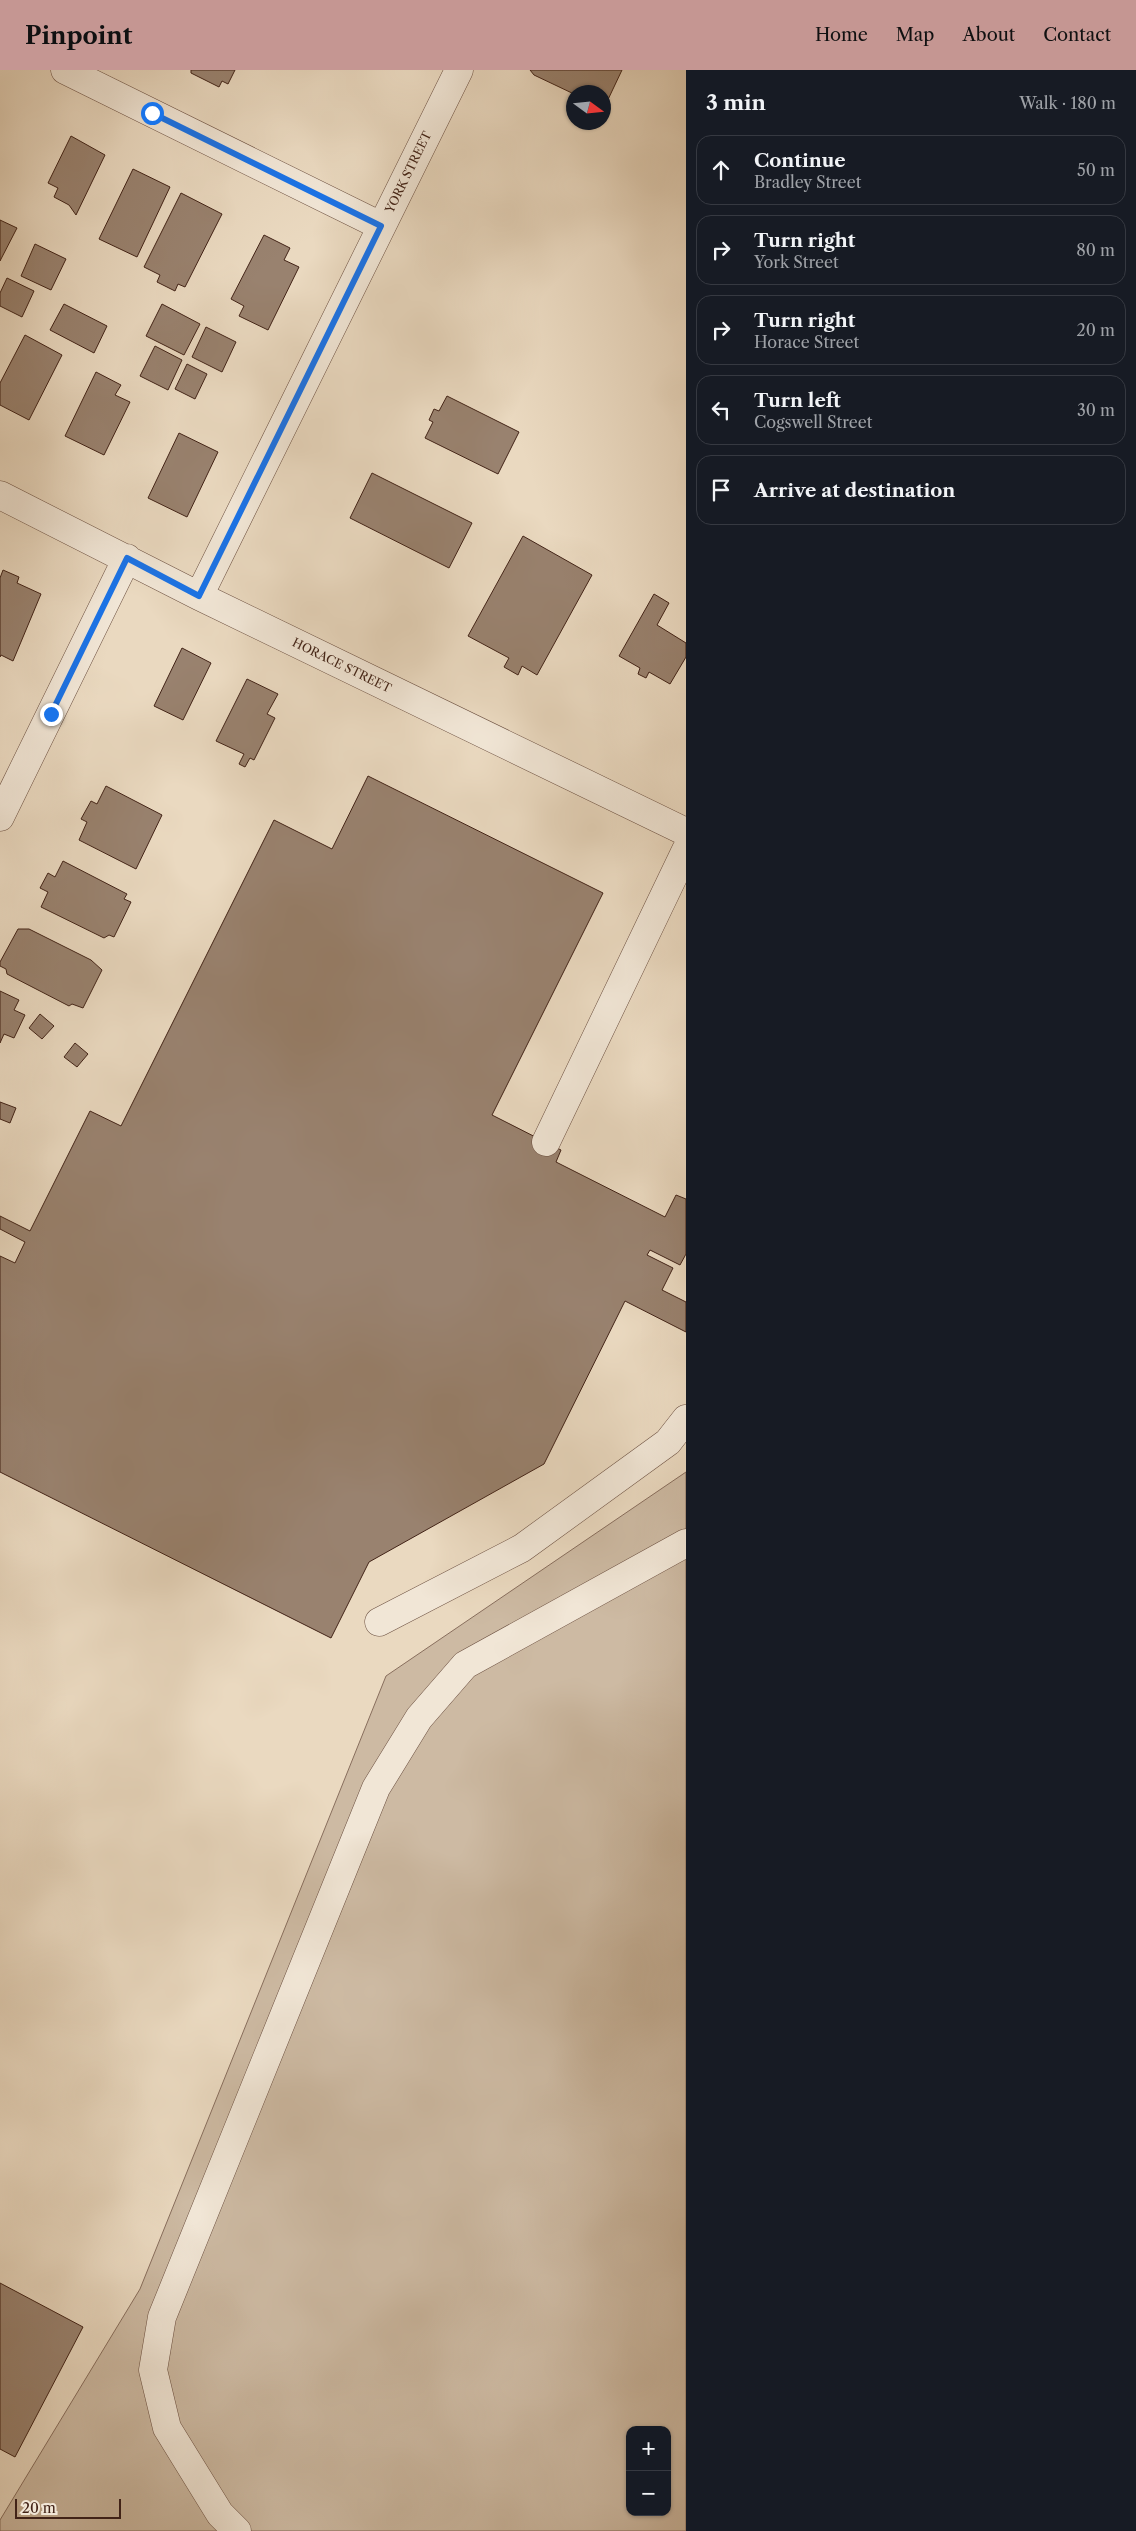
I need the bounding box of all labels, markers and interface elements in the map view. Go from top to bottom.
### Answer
text: Pinpoint [25,21,132,50]
text: Home [815,24,868,46]
text: Map [896,24,934,46]
text: About [962,24,1015,46]
text: Contact [1043,24,1111,46]
north arrow [566,85,611,130]
text: 3 min [706,90,766,115]
text: Walk · 180 m [1019,93,1116,113]
route start [141,102,164,125]
street label: YORK STREET [381,129,434,216]
text: Continue [754,149,846,172]
icon: ahead [707,156,735,184]
text: 50 m [1077,160,1115,180]
text: Bradley Street [754,172,861,192]
text: Turn right [754,229,855,252]
icon: right [707,236,735,264]
text: 80 m [1076,240,1115,260]
text: York Street [754,252,839,272]
text: Turn right [754,309,855,332]
icon: right [707,316,735,344]
text: 20 m [1076,320,1115,340]
text: Horace Street [754,332,859,352]
text: Turn left [754,389,841,412]
icon: left [707,396,735,424]
text: 30 m [1077,400,1115,420]
text: Cogswell Street [754,412,872,432]
icon: arrive [707,476,735,504]
text: Arrive at destination [754,479,955,502]
street label: HORACE STREET [290,634,394,696]
route end [40,703,63,726]
map controls [626,2426,671,2516]
button: + [626,2426,671,2471]
button: − [626,2471,671,2516]
scale bar [15,2496,121,2519]
text: 20 m [22,2499,56,2517]

